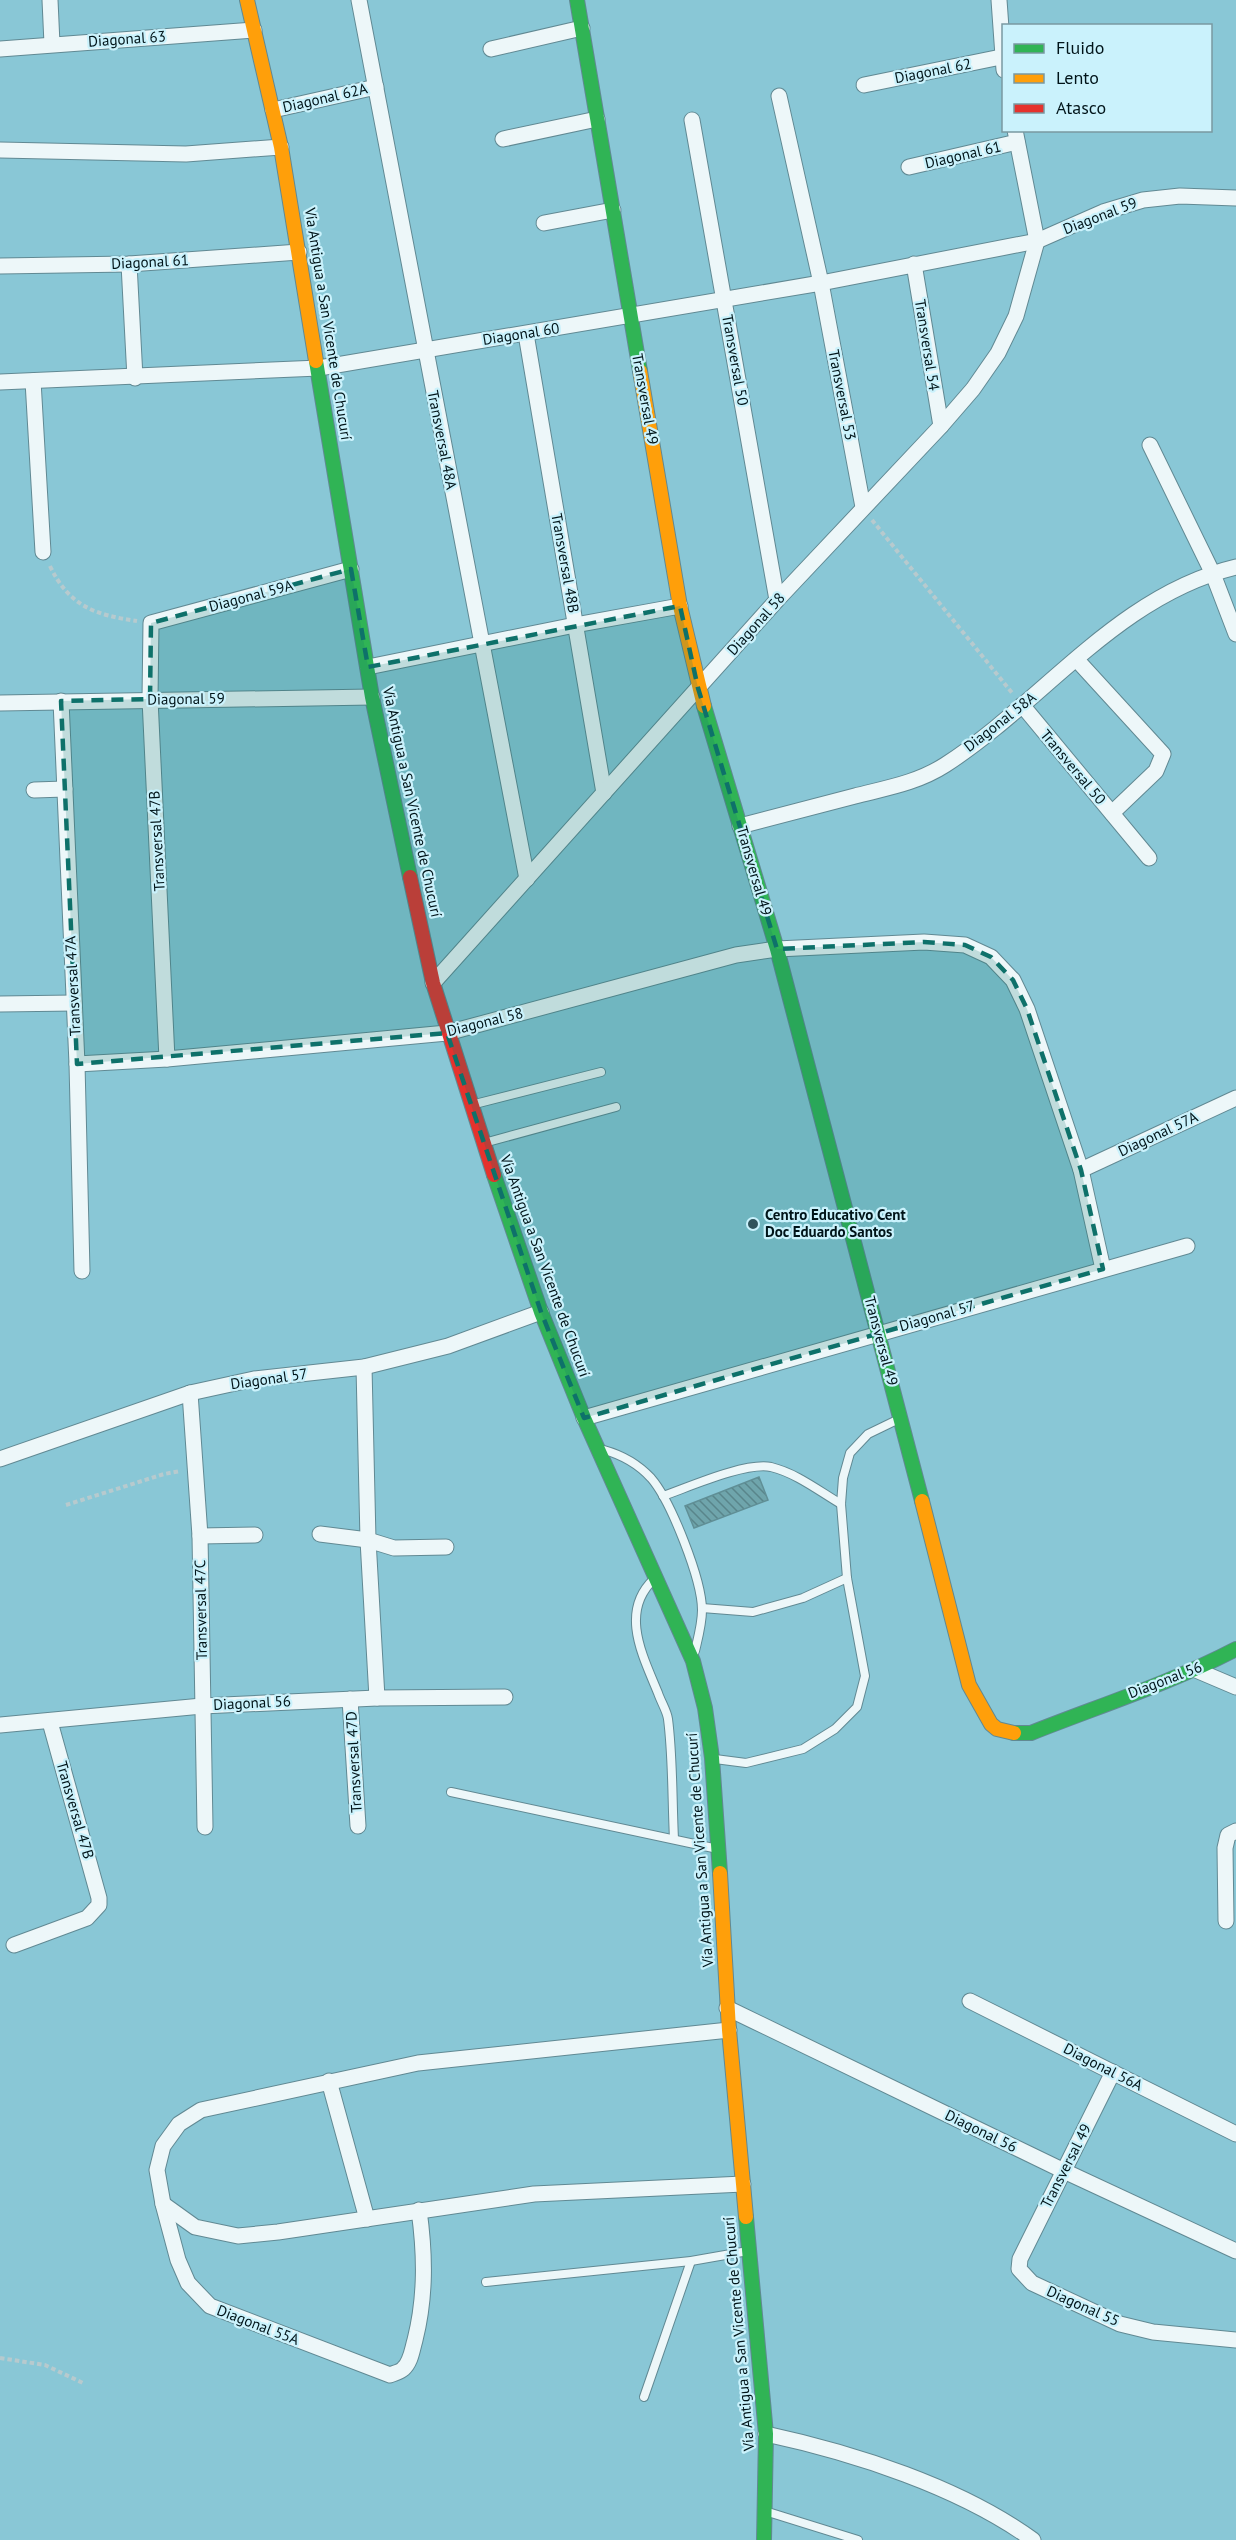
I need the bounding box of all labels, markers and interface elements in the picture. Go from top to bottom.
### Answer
legend [1002,24,1212,132]
street label: Diagonal 63 [88,26,166,51]
text: Fluido [1056,36,1104,59]
street label: Diagonal 62 [893,54,973,87]
text: Lento [1056,66,1099,89]
street label: Diagonal 62A [281,78,369,117]
text: Atasco [1056,96,1106,119]
street label: Diagonal 61 [923,137,1003,173]
street label: Diagonal 59 [1060,193,1140,238]
street label: Vía Antigua a San Vicente de Chucurí [301,205,356,441]
street label: Diagonal 61 [111,250,189,273]
street label: Transversal 54 [911,298,944,392]
street label: Transversal 50 [718,313,753,407]
street label: Diagonal 60 [481,318,561,349]
street label: Transversal 53 [824,348,861,442]
street label: Transversal 49 [628,352,663,446]
street label: Transversal 48A [424,389,461,491]
street label: Transversal 48B [547,512,584,614]
street label: Diagonal 59A [207,575,295,616]
street label: Diagonal 58 [723,588,789,659]
street label: Vía Antigua a San Vicente de Chucurí [379,684,446,919]
street label: Diagonal 58A [960,687,1040,756]
street label: Diagonal 59 [147,688,225,709]
street label: Transversal 50 [1037,725,1110,808]
street label: Transversal 47B [144,790,169,892]
street label: Transversal 49 [733,824,776,918]
street label: Transversal 47A [60,935,85,1036]
street label: Diagonal 58 [445,1003,525,1040]
street label: Diagonal 57A [1115,1107,1201,1160]
street label: Vía Antigua a San Vicente de Chucurí [496,1151,595,1379]
place label: Centro Educativo Cent Doc Eduardo Santos [765,1205,907,1241]
marker: Centro Educativo Cent Doc Eduardo Santos [746,1217,760,1231]
street label: Transversal 49 [860,1294,903,1388]
street label: Diagonal 57 [897,1296,977,1335]
street label: Diagonal 57 [229,1364,309,1393]
street label: Transversal 47C [190,1560,211,1660]
street label: Diagonal 56 [1125,1657,1205,1702]
street label: Diagonal 56 [213,1691,291,1714]
street label: Transversal 47D [341,1711,366,1813]
street label: Vía Antigua a San Vicente de Chucurí [682,1732,717,1969]
street label: Transversal 47B [52,1759,99,1861]
street label: Diagonal 56A [1060,2038,1146,2095]
street label: Diagonal 56 [942,2105,1020,2156]
street label: Transversal 49 [1036,2120,1095,2211]
street label: Vía Antigua a San Vicente de Chucurí [719,2216,758,2453]
street label: Diagonal 55 [1044,2281,1123,2330]
street label: Diagonal 55A [214,2300,302,2349]

